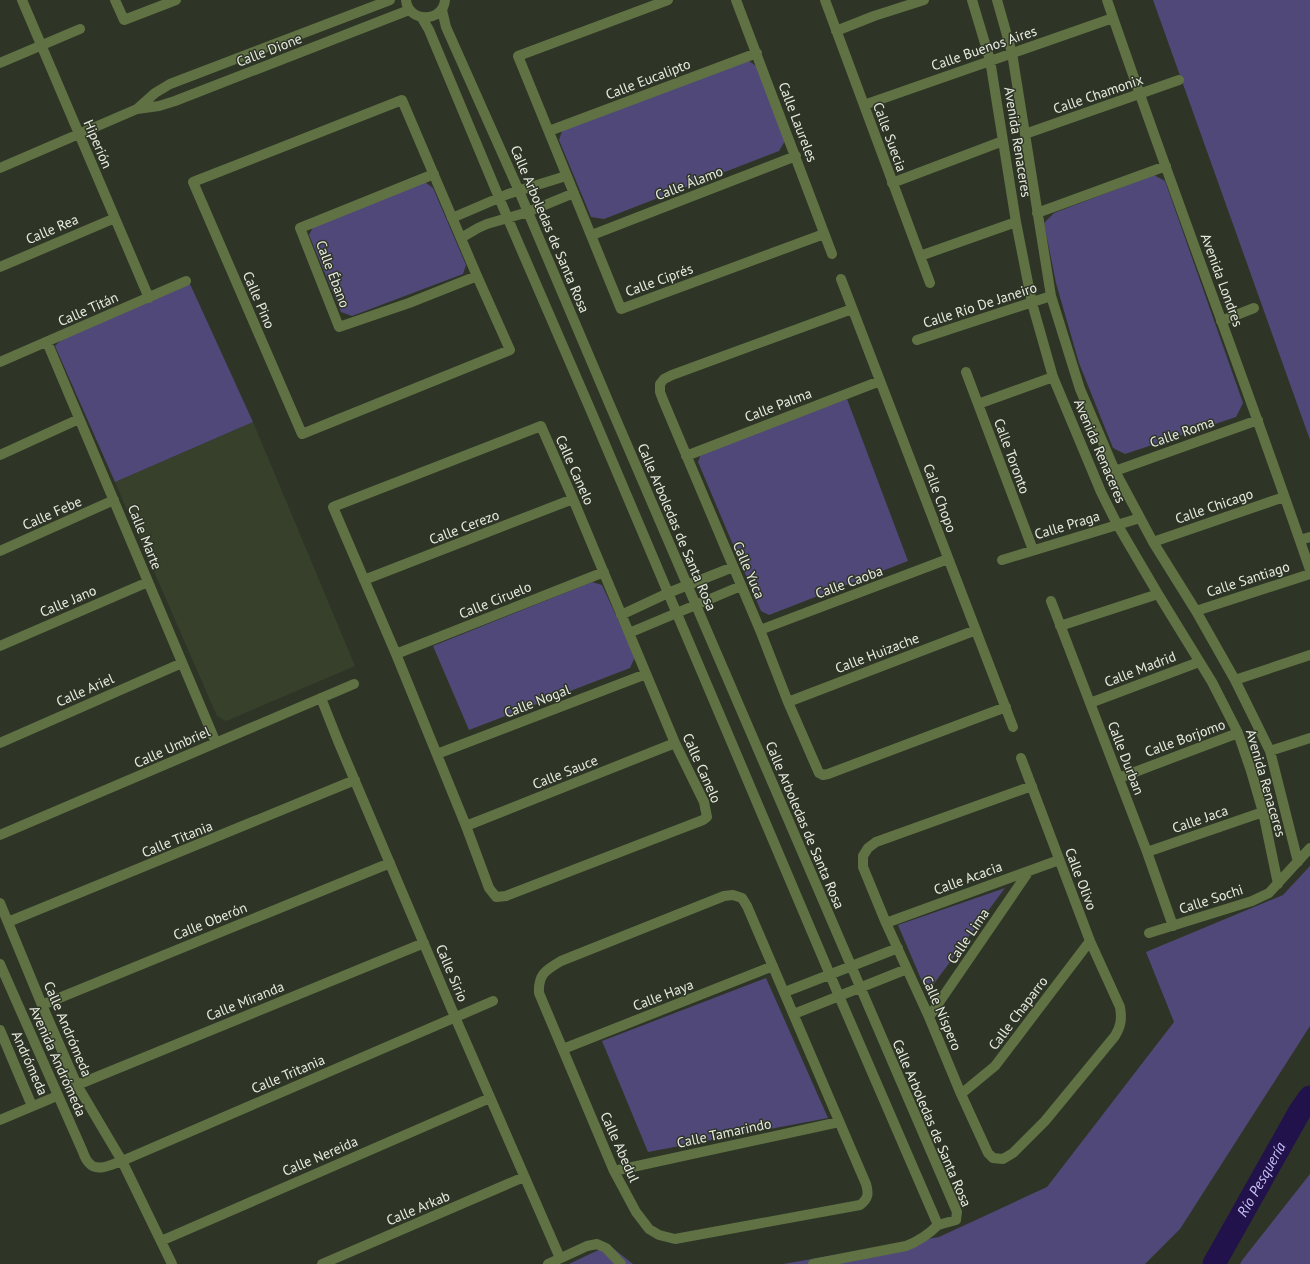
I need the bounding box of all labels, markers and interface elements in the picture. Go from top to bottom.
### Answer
street label: Calle Buenos Aires [929,21,1039,75]
street label: Calle Dione [234,29,304,71]
street label: Calle Eucalipto [603,55,693,103]
street label: Calle Chamonix [1051,70,1145,118]
street label: Calle Laureles [775,79,822,165]
street label: Avenida Renaceres [1000,86,1036,198]
street label: Calle Suecia [869,100,911,174]
street label: Hiperión [80,117,116,171]
street label: Calle Arboledas de Santa Rosa [506,142,594,316]
street label: Calle Álamo [652,162,726,204]
street label: Calle Rea [23,210,81,248]
street label: Avenida Londres [1197,231,1247,329]
street label: Calle Ébano [312,238,354,310]
street label: Calle Ciprés [623,259,695,301]
street label: Calle Pino [239,269,279,331]
street label: Calle Río De Janeiro [921,278,1039,332]
street label: Calle Titán [55,288,121,330]
street label: Calle Palma [742,384,814,426]
street label: Avenida Renaceres [1070,396,1130,506]
street label: Calle Roma [1147,413,1217,451]
street label: Calle Toronto [990,416,1034,496]
street label: Calle Canelo [552,432,598,508]
street label: Calle Arboledas de Santa Rosa [633,440,721,614]
street label: Calle Chopo [919,461,961,535]
street label: Calle Chicago [1173,484,1255,528]
street label: Calle Febe [20,492,84,534]
street label: Calle Marte [124,502,166,572]
street label: Calle Cerezo [426,505,502,549]
street label: Calle Praga [1032,507,1102,543]
street label: Calle Yuca [729,538,769,602]
street label: Calle Santiago [1204,557,1292,601]
street label: Calle Caoba [813,561,885,603]
street label: Calle Ciruelo [456,577,534,623]
street label: Calle Jano [37,581,99,621]
street label: Calle Huizache [832,629,922,677]
street label: Calle Madrid [1102,647,1178,691]
street label: Calle Ariel [53,669,117,711]
street label: Calle Nogal [501,680,573,722]
street label: Calle Borjomo [1142,715,1228,761]
street label: Calle Durban [1104,719,1148,797]
street label: Calle Umbriel [131,722,213,772]
street label: Avenida Renaceres [1242,727,1290,839]
street label: Calle Canelo [679,730,725,806]
street label: Calle Arboledas de Santa Rosa [761,738,849,912]
street label: Calle Sauce [530,751,600,793]
street label: Calle Jaca [1170,801,1230,837]
street label: Calle Titania [139,817,215,861]
street label: Calle Olivo [1061,845,1101,913]
street label: Calle Acacia [931,857,1005,899]
street label: Calle Sochi [1177,880,1245,918]
street label: Calle Oberón [171,898,249,944]
street label: Calle Lima [943,905,993,967]
street label: Calle Sirio [432,941,472,1005]
street label: Calle Chaparro [984,972,1052,1054]
street label: Calle Níspero [918,973,966,1053]
street label: Calle Haya [630,975,696,1015]
street label: Calle Miranda [203,977,287,1025]
street label: Calle Andrómeda [40,979,96,1079]
street label: Avenida Andrómeda [26,1003,90,1119]
street label: Andrómeda [8,1028,52,1098]
street label: Calle Arboledas de Santa Rosa [888,1036,976,1210]
street label: Calle Tritania [249,1050,328,1098]
street label: Calle Abedul [596,1109,644,1185]
street label: Calle Tamarindo [675,1114,773,1152]
street label: Calle Nereida [279,1132,361,1180]
water label: Río Pesquería [1233,1138,1290,1220]
street label: Calle Arkab [383,1187,453,1229]

